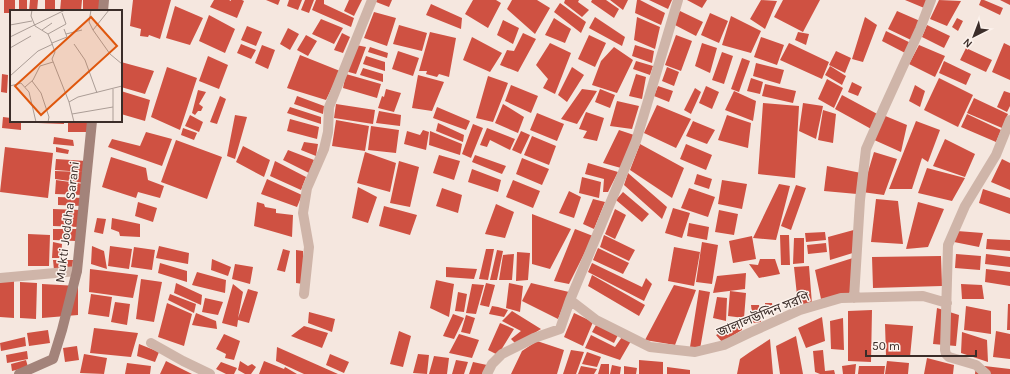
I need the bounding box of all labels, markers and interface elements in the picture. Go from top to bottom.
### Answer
inset map [10,10,122,122]
north arrow [954,16,994,56]
text: N [960,36,975,51]
street label: Mukti Joddha Sarani [52,160,82,284]
street label: জালালউদ্দিন সরণি [714,288,812,340]
scale bar [866,332,976,358]
text: 50 m [872,339,900,353]

